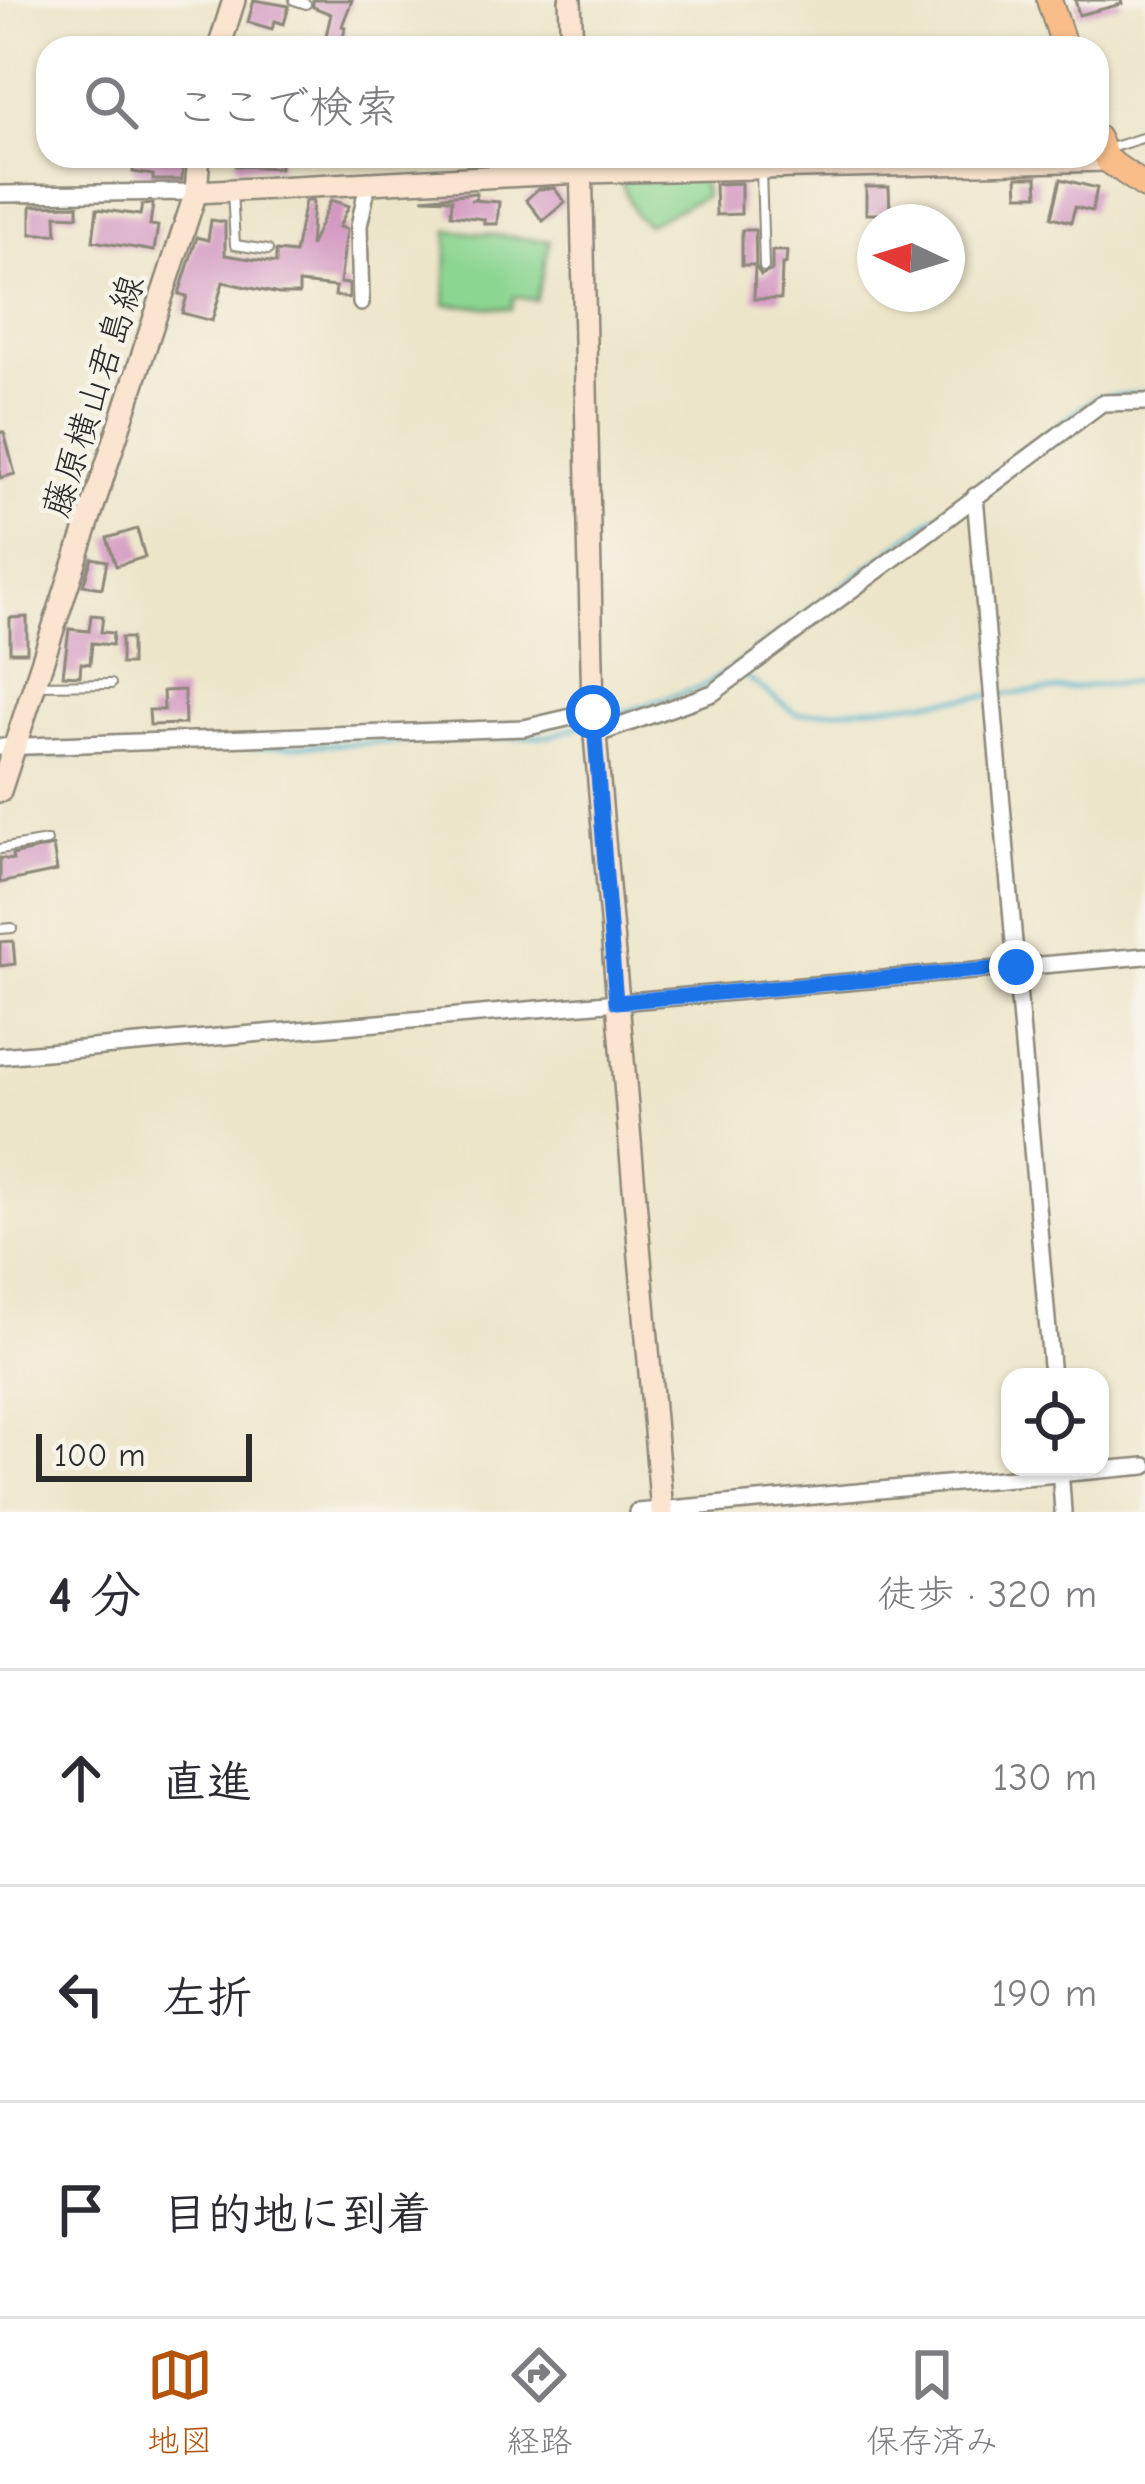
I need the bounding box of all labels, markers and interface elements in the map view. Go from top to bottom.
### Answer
search box [36,36,1109,168]
icon: search [78,69,144,135]
text: ここで検索 [174,81,399,133]
north arrow [857,204,965,312]
street label: 藤原横山君島線 [36,270,152,522]
route start [566,685,620,739]
route end [989,940,1043,994]
map controls [1001,1368,1109,1476]
button: locate [1001,1368,1109,1476]
scale bar [36,1428,252,1481]
text: 100 m [54,1436,146,1474]
text: 4 分 [48,1566,141,1625]
text: 徒歩 · 320 m [877,1572,1097,1617]
icon: ahead [48,1745,114,1811]
text: 130 m [993,1755,1097,1800]
text: 直進 [162,1756,252,1808]
icon: left [48,1961,114,2027]
text: 190 m [992,1971,1097,2016]
text: 左折 [162,1972,252,2024]
icon: arrive [48,2177,114,2243]
text: 目的地に到着 [162,2188,432,2240]
tab: 地図 [147,2342,213,2462]
tab: 経路 [506,2342,572,2462]
tab: 保存済み [866,2342,998,2462]

